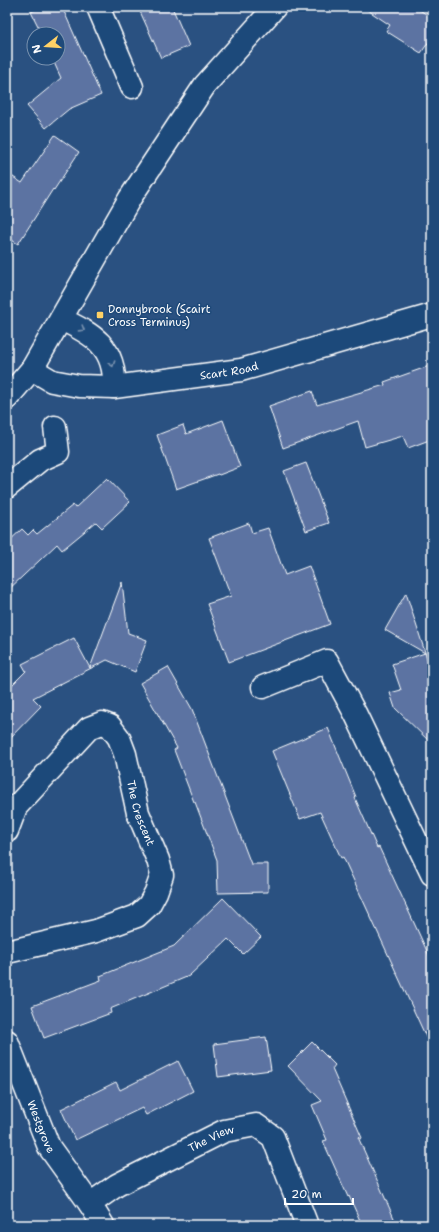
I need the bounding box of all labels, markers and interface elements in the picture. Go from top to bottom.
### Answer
north arrow [26,26,66,66]
text: N [28,42,45,55]
place label: Donnybrook (Scairt Cross Terminus) [108,302,211,330]
marker: Donnybrook (Scairt Cross Terminus) [95,310,105,320]
one-way arrow [78,325,85,332]
street label: Scart Road [199,358,260,383]
one-way arrow [107,360,115,367]
street label: The Crescent [124,779,159,848]
street label: Westgrove [24,1098,58,1156]
street label: The View [186,1122,236,1155]
scale bar [285,1180,353,1206]
text: 20 m [291,1186,322,1202]

